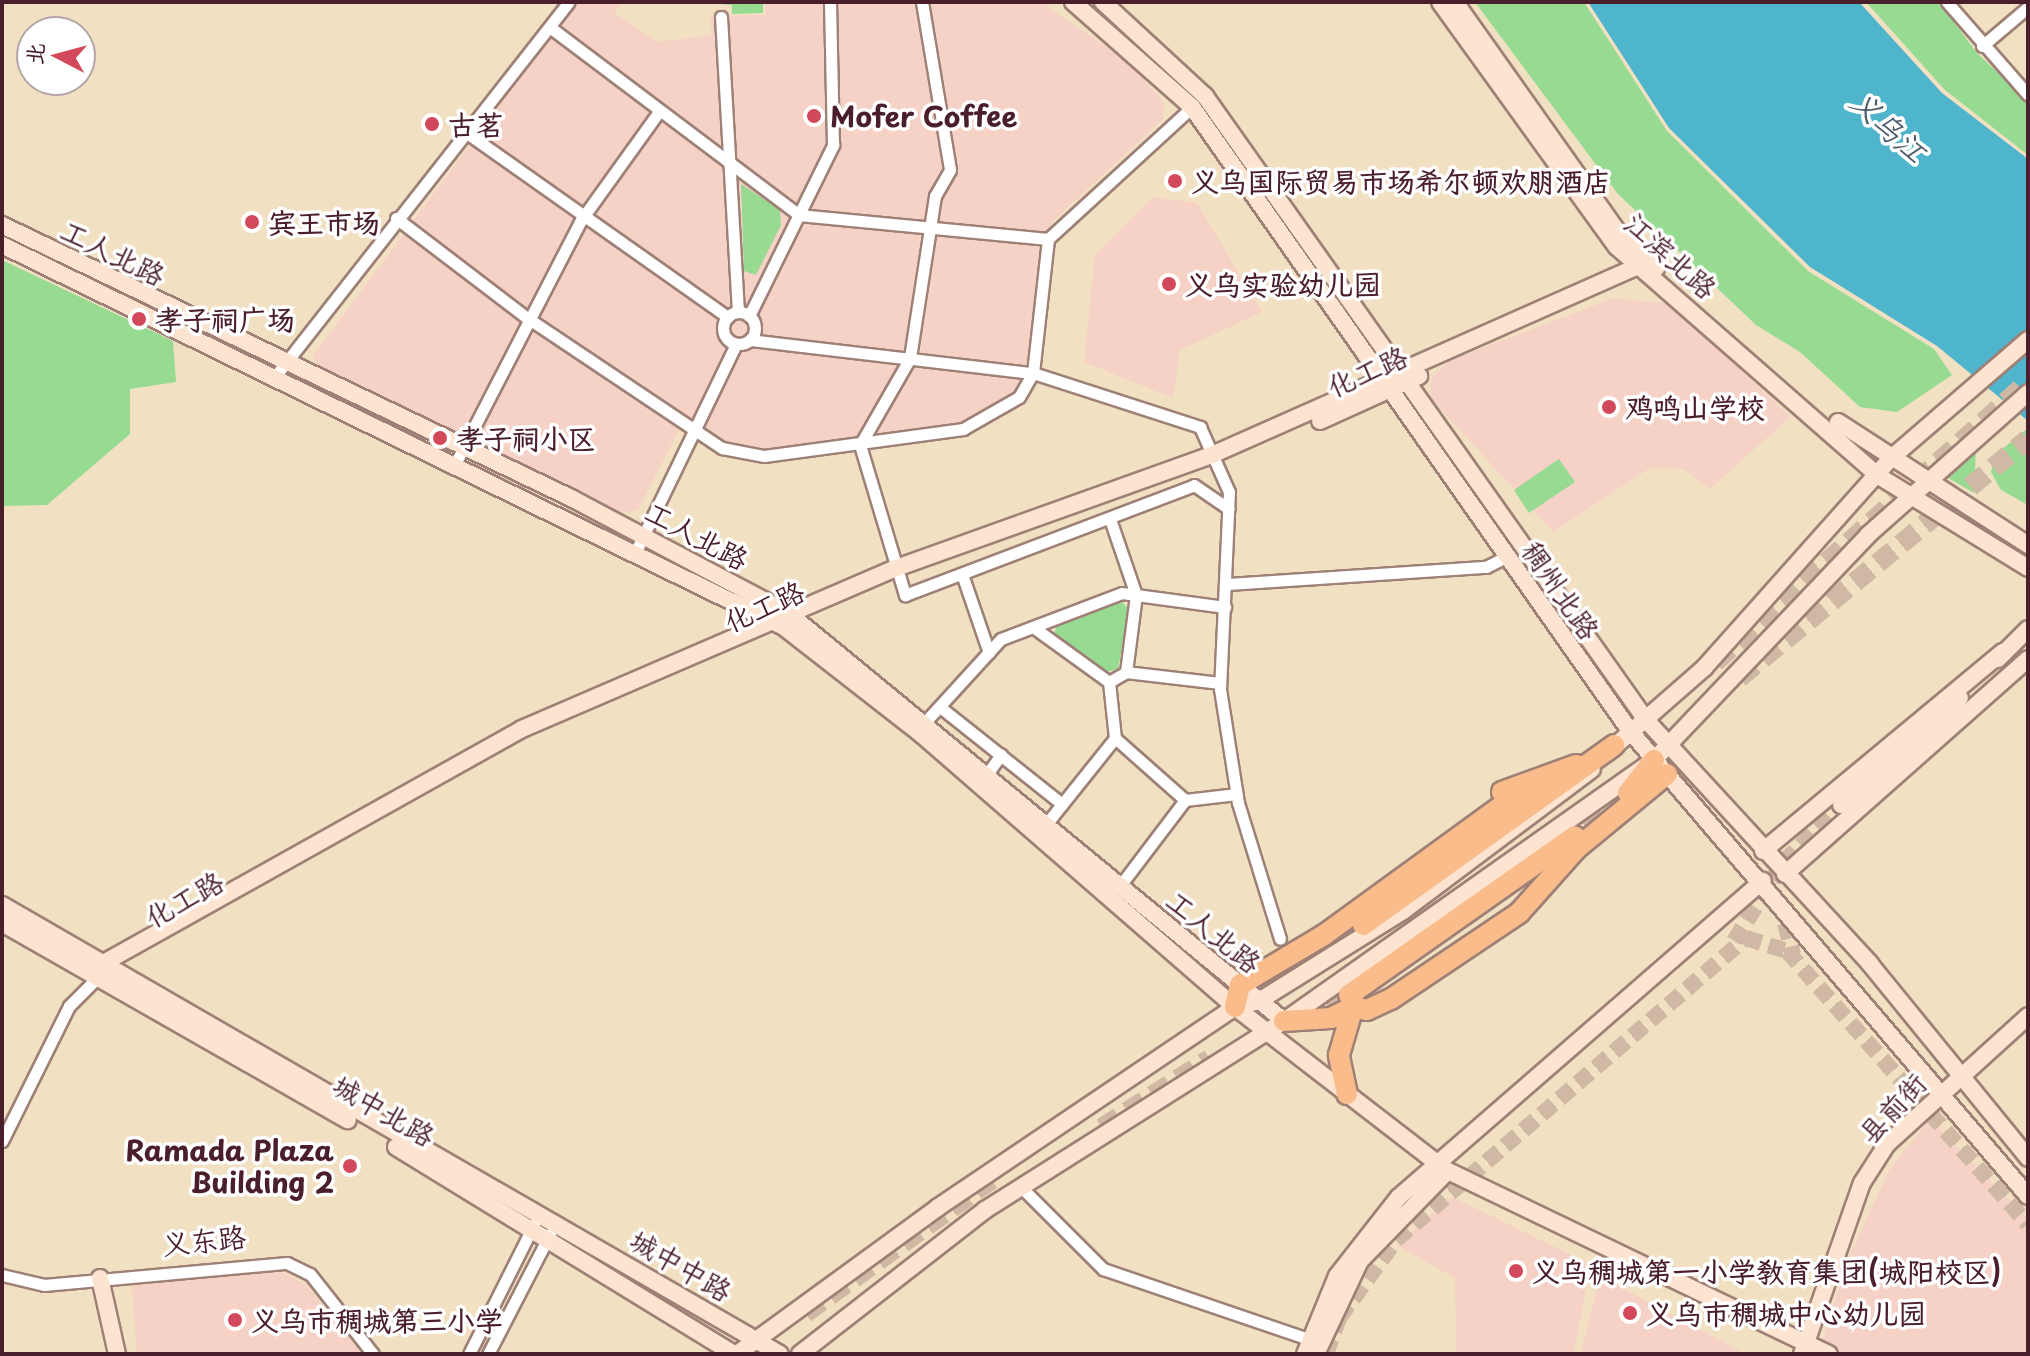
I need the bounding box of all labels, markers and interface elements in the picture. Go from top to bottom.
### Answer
north arrow [16,16,96,96]
text: 北 [16,41,51,66]
water label: 义乌江 [1844,83,1934,169]
place label: Mofer Coffee [830,99,1017,133]
place label: 古茗 [448,107,504,141]
marker: Mofer Coffee [805,107,823,125]
marker: 古茗 [423,115,441,133]
place label: 义乌国际贸易市场希尔顿欢朋酒店 [1191,164,1611,198]
marker: 义乌国际贸易市场希尔顿欢朋酒店 [1166,172,1184,190]
place label: 宾王市场 [268,205,380,239]
street label: 江滨北路 [1618,205,1724,305]
street label: 工人北路 [55,212,171,292]
marker: 宾王市场 [243,213,261,231]
place label: 义乌实验幼儿园 [1185,267,1381,301]
marker: 义乌实验幼儿园 [1160,275,1178,293]
place label: 孝子祠广场 [155,302,295,336]
marker: 孝子祠广场 [130,310,148,328]
street label: 化工路 [1322,339,1412,403]
place label: 鸡鸣山学校 [1625,390,1765,424]
marker: 鸡鸣山学校 [1600,398,1618,416]
place label: 孝子祠小区 [456,421,596,455]
marker: 孝子祠小区 [431,429,449,447]
street label: 工人北路 [640,494,754,576]
street label: 稠州北路 [1515,534,1607,646]
street label: 化工路 [719,574,809,638]
street label: 化工路 [139,864,229,934]
street label: 工人北路 [1160,883,1268,979]
street label: 县前街 [1851,1066,1933,1150]
street label: 城中北路 [327,1067,441,1153]
place label: Ramada Plaza Building 2 [126,1133,334,1199]
marker: Ramada Plaza Building 2 [341,1157,359,1175]
street label: 义东路 [160,1219,248,1261]
street label: 城中中路 [624,1222,738,1308]
place label: 义乌稠城第一小学教育集团(城阳校区) [1532,1254,2001,1288]
marker: 义乌稠城第一小学教育集团(城阳校区) [1507,1262,1525,1280]
place label: 义乌市稠城中心幼儿园 [1646,1296,1926,1330]
place label: 义乌市稠城第三小学 [251,1303,503,1337]
marker: 义乌市稠城中心幼儿园 [1621,1304,1639,1322]
marker: 义乌市稠城第三小学 [226,1311,244,1329]

